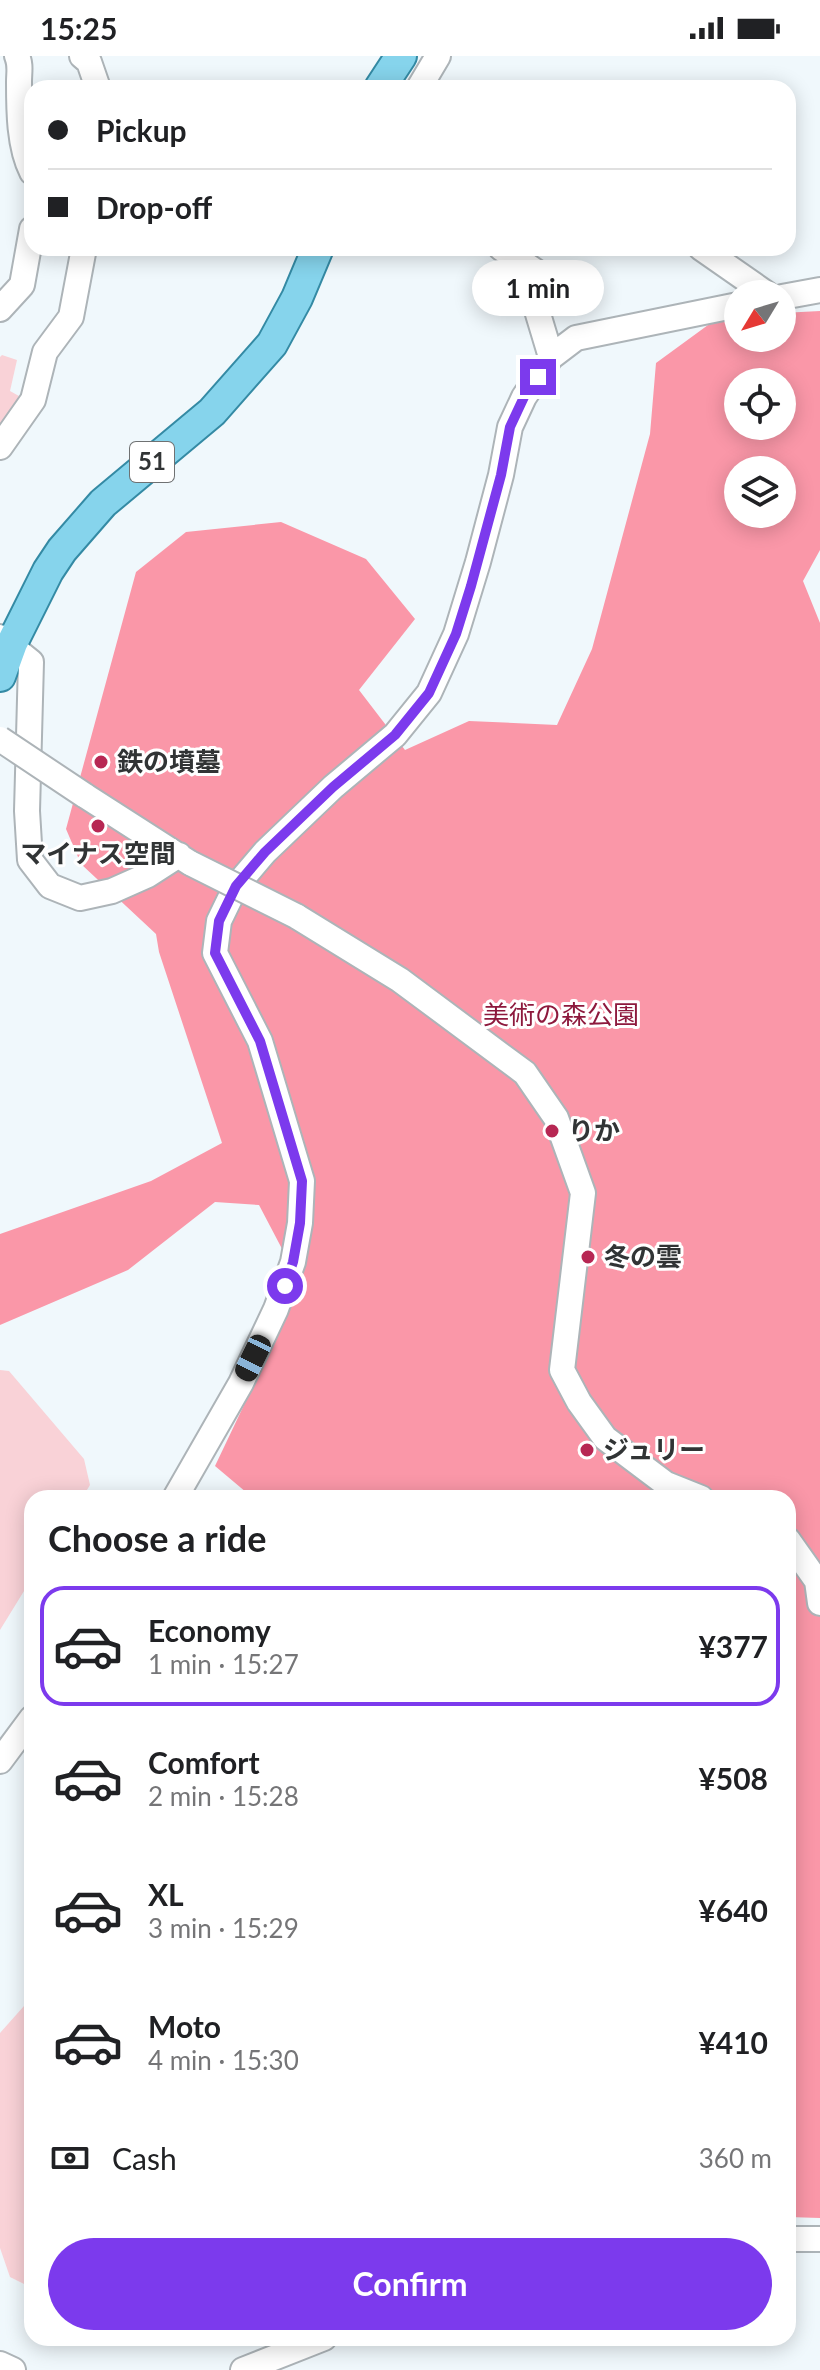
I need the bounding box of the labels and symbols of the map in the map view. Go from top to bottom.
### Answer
callout: 1 min [472,261,604,317]
north arrow [724,280,796,352]
route end [520,359,556,395]
road number: 51 [130,442,174,482]
place label: 鉄の墳墓 [117,745,221,777]
marker: 鉄の墳墓 [92,753,110,771]
marker: マイナス空間 [89,817,107,835]
place label: マイナス空間 [20,837,176,869]
park label: 美術の森公園 [483,998,639,1030]
place label: りか [568,1114,620,1146]
marker: りか [543,1122,561,1140]
place label: 冬の雲 [604,1240,682,1272]
marker: 冬の雲 [579,1248,597,1266]
route start [267,1268,303,1304]
car [232,1331,274,1385]
place label: ジュリー [603,1433,705,1465]
marker: ジュリー [578,1441,596,1459]

